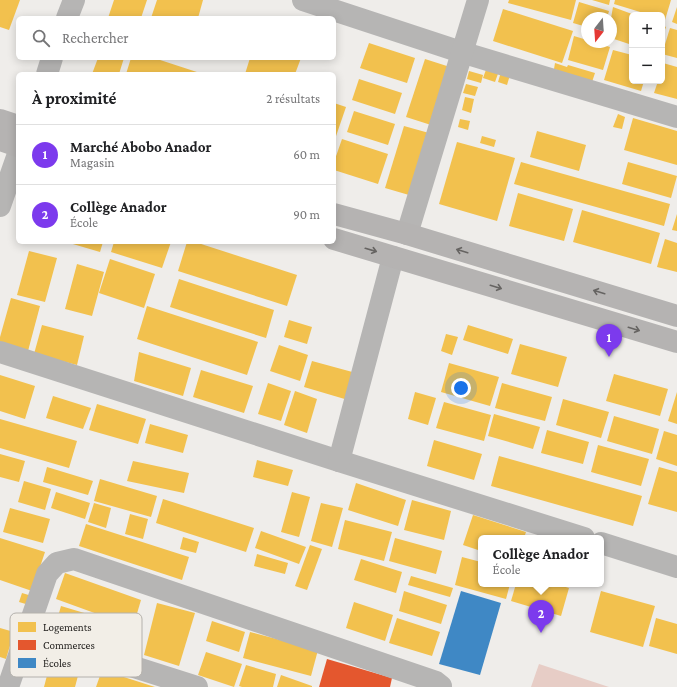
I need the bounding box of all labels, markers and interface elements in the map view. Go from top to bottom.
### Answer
north arrow [581,12,617,48]
map controls [629,12,665,84]
button: + [629,12,665,48]
search box [16,16,336,60]
icon: search [30,27,52,49]
text: Rechercher [62,30,129,46]
button: − [629,48,665,84]
text: À proximité [32,89,116,108]
text: 2 résultats [266,91,320,106]
text: Marché Abobo Anador [70,139,212,155]
text: 1 [43,147,47,162]
text: 60 m [293,147,320,162]
text: Magasin [70,155,115,170]
text: Collège Anador [70,199,167,215]
text: 2 [42,207,48,222]
text: 90 m [293,207,320,222]
text: École [70,215,98,230]
one-way arrow [365,247,378,254]
one-way arrow [455,247,468,254]
one-way arrow [489,284,502,291]
one-way arrow [593,288,606,295]
pin: 1 [596,324,622,357]
one-way arrow [627,326,640,333]
your location [451,378,471,398]
popup [478,535,604,587]
text: Collège Anador [493,546,589,562]
text: École [493,562,521,577]
pin: 2 [528,600,554,633]
legend [10,613,142,677]
text: Logements [43,621,91,634]
text: Commerces [43,639,95,651]
text: Écoles [43,657,71,669]

